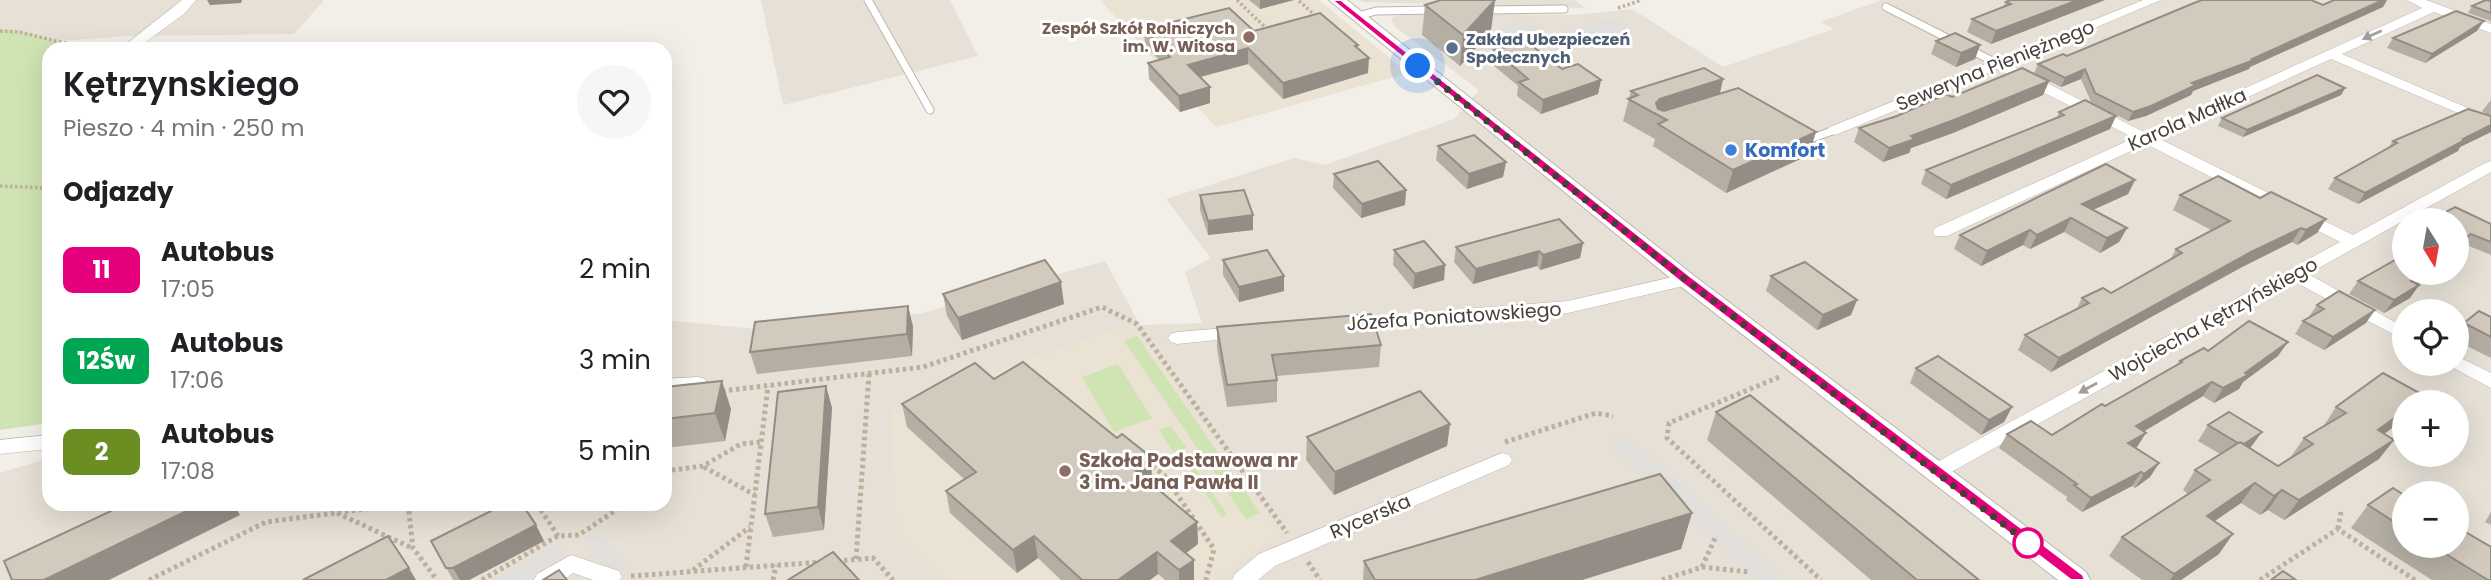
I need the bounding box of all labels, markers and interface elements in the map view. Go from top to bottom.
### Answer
street label: Seweryna Pieniężnego [1892,13,2098,118]
place label: Zespół Szkół Rolniczych im. W. Witosa [1042,17,1235,58]
place label: Zakład Ubezpieczeń Społecznych [1466,28,1630,69]
marker: Zespół Szkół Rolniczych im. W. Witosa [1241,29,1257,45]
one-way arrow [2361,30,2382,41]
marker: Zakład Ubezpieczeń Społecznych [1444,40,1460,56]
your location [1400,48,1435,83]
text: Kętrzynskiego [63,61,299,108]
button: heart [577,65,651,139]
street label: Karola Małłka [2124,81,2251,158]
text: Pieszo · 4 min · 250 m [63,112,304,144]
place label: Komfort [1745,137,1826,164]
marker: Komfort [1723,142,1739,158]
text: Odjazdy [63,174,173,210]
north arrow [2392,208,2469,285]
map controls [2392,208,2469,558]
text: Autobus [161,234,275,270]
text: 2 min [579,251,651,287]
street label: Wojciecha Kętrzyńskiego [2104,251,2322,388]
text: 11 [92,253,111,286]
text: 17:05 [161,273,215,305]
street label: Józefa Poniatowskiego [1346,296,1562,337]
button: locate [2392,299,2469,376]
text: Autobus [170,325,284,361]
text: 3 min [579,342,651,378]
text: 12Św [77,344,135,377]
text: 17:06 [170,364,224,396]
one-way arrow [2078,382,2098,394]
button: + [2392,390,2469,467]
text: Autobus [161,416,275,452]
text: 5 min [578,433,651,469]
text: 2 [95,435,108,468]
place label: Szkoła Podstawowa nr 3 im. Jana Pawła II [1079,447,1298,496]
text: 17:08 [161,455,215,487]
marker: Szkoła Podstawowa nr 3 im. Jana Pawła II [1057,463,1073,479]
button: − [2392,481,2469,558]
street label: Rycerska [1326,487,1415,546]
unlabelled marker [2013,528,2043,558]

